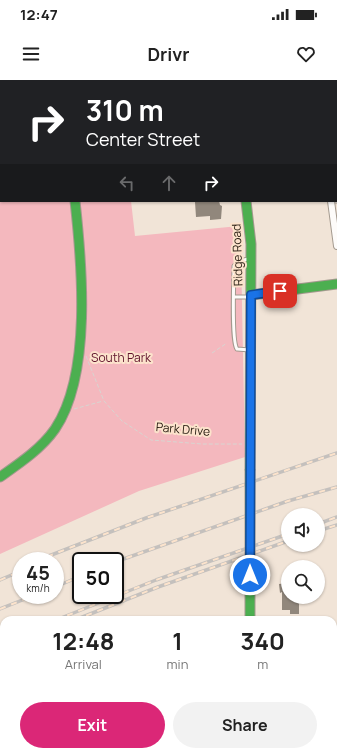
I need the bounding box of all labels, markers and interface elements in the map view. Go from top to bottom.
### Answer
text: 12:47 [20,4,58,25]
text: Drivr [148,42,189,66]
icon: menu [20,43,42,65]
icon: heart [295,43,317,65]
text: 310 m [86,91,164,129]
icon: right [20,96,72,148]
text: Center Street [86,127,200,151]
icon: left [116,172,138,194]
icon: ahead [158,172,180,194]
icon: right [200,172,222,194]
street label: Ridge Road [227,224,247,286]
pin [263,274,297,308]
icon: arrive [269,280,291,302]
park label: South Park [91,349,152,366]
street label: Park Drive [155,418,211,440]
map controls [281,508,325,604]
button: sound [281,508,325,552]
speed limit sign: 50 [72,552,124,604]
position arrow [229,554,271,596]
text: 45 [26,559,50,586]
button: search [281,560,325,604]
text: km/h [26,581,50,595]
text: 12:48 [52,624,114,657]
text: 1 [172,624,183,657]
text: 340 [241,624,285,657]
text: Arrival [65,655,102,673]
text: min [167,655,188,673]
text: m [257,655,268,673]
button: Exit [20,702,165,748]
button: Share [173,702,317,748]

